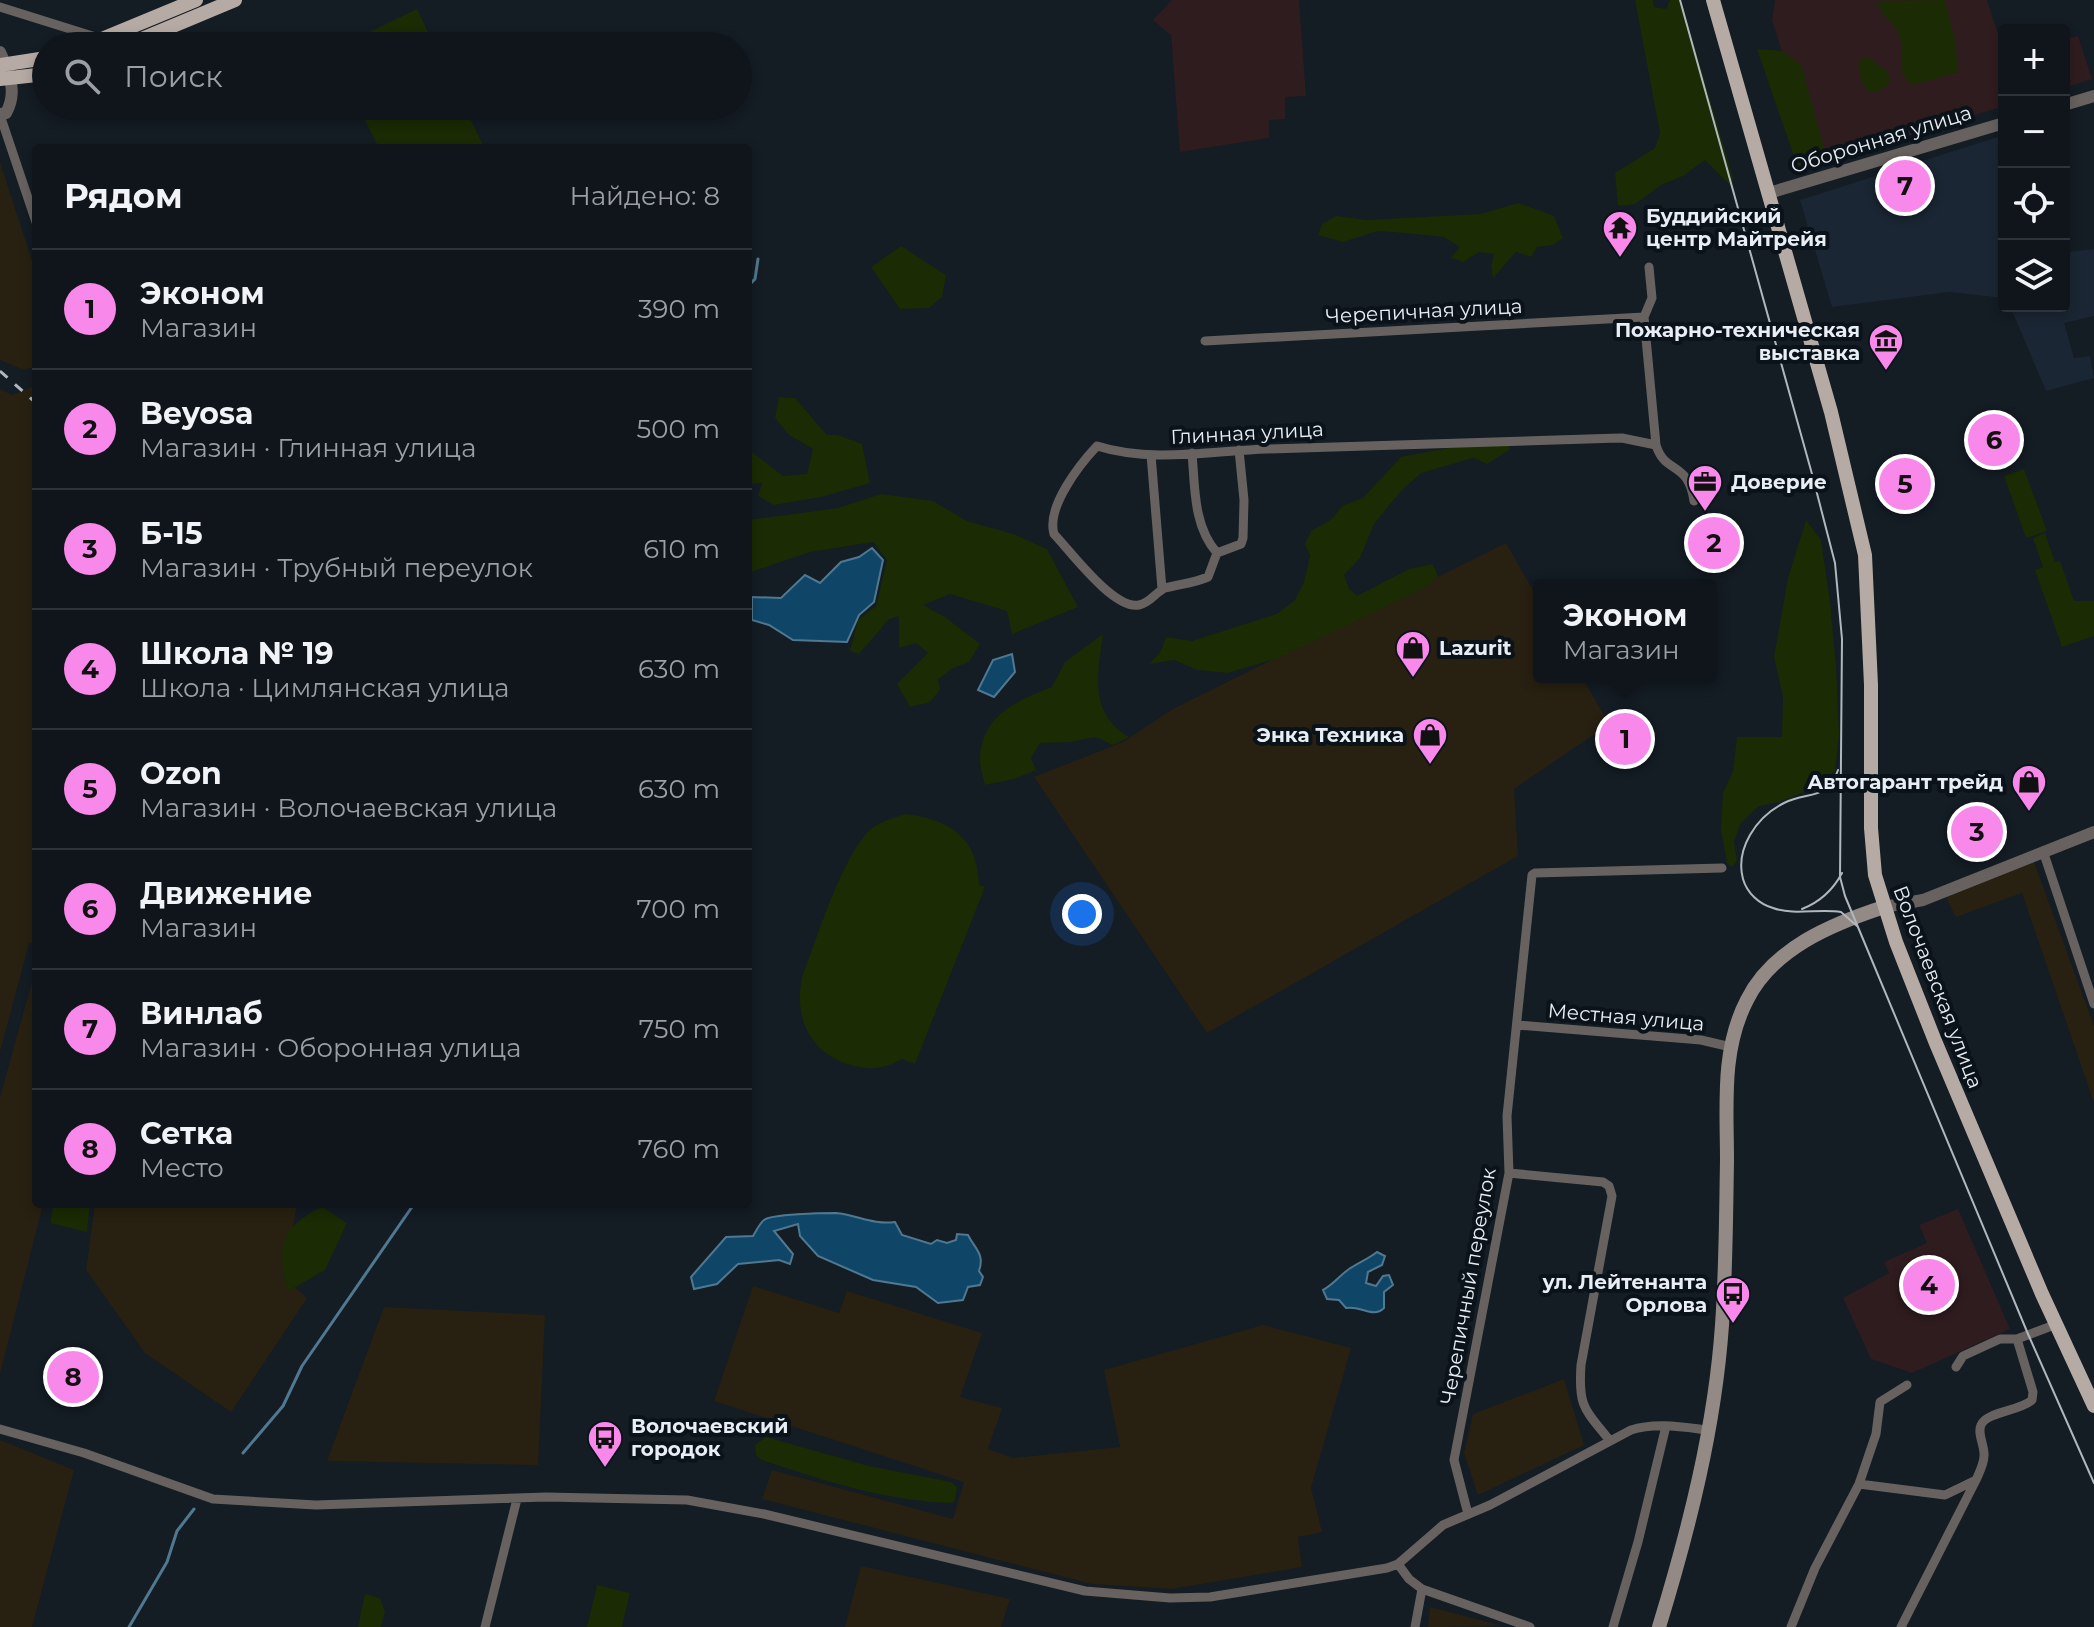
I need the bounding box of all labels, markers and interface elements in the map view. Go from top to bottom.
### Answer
map controls [1998,24,2070,312]
button: + [1998,24,2070,96]
search box [32,32,752,120]
icon: search [60,54,104,98]
text: Поиск [124,58,223,95]
button: − [1998,96,2070,168]
street label: Оборонная улица [1788,100,1974,178]
pin: 7 [1879,156,1931,216]
button: locate [1998,168,2070,240]
text: Рядом [64,175,183,217]
text: Найдено: 8 [570,180,720,212]
place label: Буддийский центр Майтрейя [1646,204,1827,251]
temple icon: Буддийский центр Майтрейя [1601,209,1639,259]
button: layers [1998,240,2070,312]
text: Эконом [140,275,265,312]
text: 1 [85,293,95,325]
text: 390 m [638,293,720,325]
street label: Черепичная улица [1325,294,1523,328]
text: Магазин [140,312,257,344]
place label: Пожарно-техническая выставка [1615,318,1860,365]
museum icon: Пожарно-техническая выставка [1867,322,1905,372]
text: Beyosa [140,395,253,432]
pin: 6 [1968,410,2020,470]
text: 2 [82,413,98,445]
text: 500 m [636,413,720,445]
street label: Глинная улица [1170,417,1324,449]
text: Магазин · Глинная улица [140,432,476,464]
pin: 5 [1879,454,1931,514]
office icon: Доверие [1686,463,1724,513]
place label: Доверие [1731,470,1827,494]
pin: 2 [1688,513,1740,573]
text: Б-15 [140,515,203,552]
text: 3 [82,533,98,565]
text: 610 m [643,533,720,565]
text: Магазин · Трубный переулок [140,552,533,584]
popup [1533,579,1717,683]
text: Эконом [1563,597,1687,634]
shop icon: Lazurit [1394,629,1432,679]
text: Магазин [1563,634,1680,666]
text: Школа № 19 [140,635,334,672]
place label: Lazurit [1439,636,1512,660]
text: 4 [81,653,99,685]
text: 630 m [638,653,720,685]
text: Школа · Цимлянская улица [140,672,509,704]
pin: 1 [1599,709,1651,769]
shop icon: Энка Техника [1411,716,1449,766]
place label: Энка Техника [1257,723,1404,747]
text: Ozon [140,755,222,792]
shop icon: Автогарант трейд [2010,763,2048,813]
place label: Автогарант трейд [1807,770,2003,794]
text: 5 [82,773,98,805]
text: 630 m [638,773,720,805]
text: Магазин · Волочаевская улица [140,792,557,824]
pin: 3 [1951,802,2003,862]
text: Движение [140,875,313,912]
street label: Волочаевская улица [1888,882,1988,1092]
text: 6 [82,893,98,925]
text: 700 m [636,893,720,925]
your location [1062,894,1102,934]
text: Магазин [140,912,257,944]
text: Винлаб [140,995,263,1032]
street label: Местная улица [1547,998,1705,1036]
text: 7 [82,1013,98,1045]
text: 750 m [639,1013,720,1045]
text: Магазин · Оборонная улица [140,1032,521,1064]
text: Сетка [140,1115,233,1152]
text: 8 [81,1133,99,1165]
text: 760 m [638,1133,720,1165]
text: Место [140,1152,224,1184]
street label: Черепичный переулок [1435,1166,1501,1406]
pin: 4 [1903,1255,1955,1315]
place label: ул. Лейтенанта Орлова [1541,1270,1707,1317]
bus stop icon: ул. Лейтенанта Орлова [1714,1275,1752,1325]
pin: 8 [47,1347,99,1407]
place label: Волочаевский городок [631,1414,788,1461]
bus stop icon: Волочаевский городок [586,1419,624,1469]

